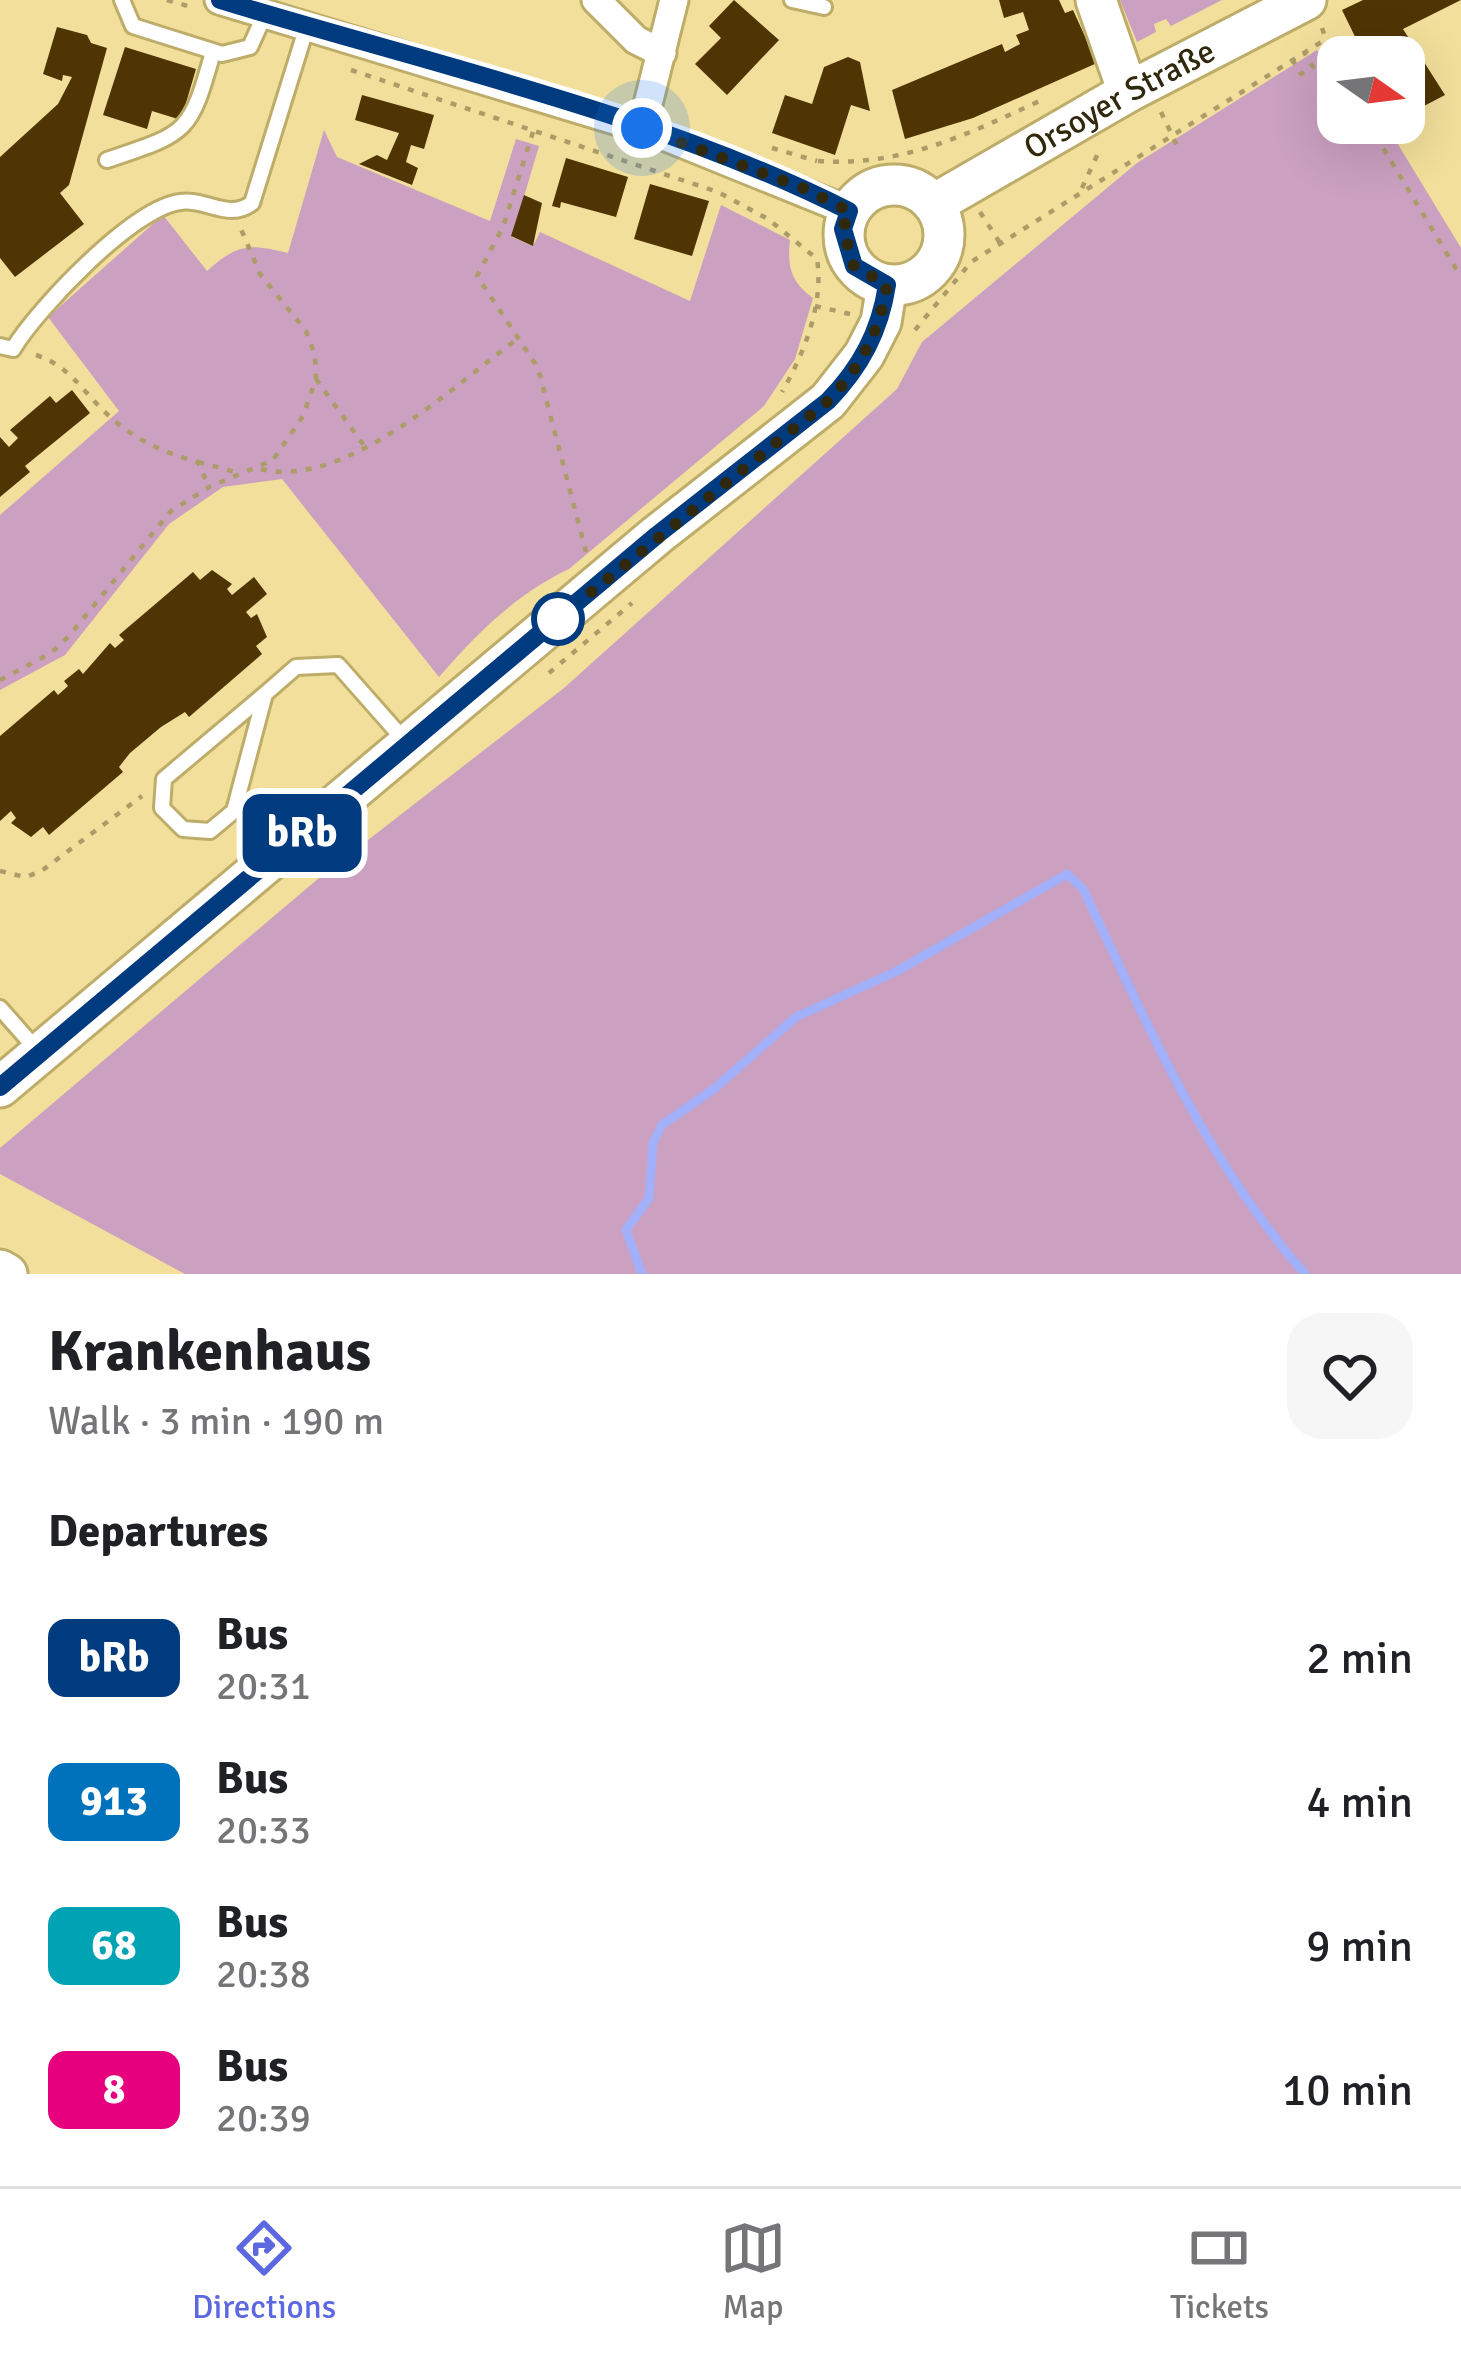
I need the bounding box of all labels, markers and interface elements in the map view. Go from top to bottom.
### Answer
street label: Orsoyer Straße [1017,30,1222,168]
north arrow [1317,36,1425,144]
map controls [1317,36,1425,144]
your location [612,98,672,158]
unlabelled marker [533,594,583,644]
line badge: bRb [233,794,371,872]
text: bRb [267,807,337,858]
button: heart [1287,1313,1413,1439]
text: Krankenhaus [48,1316,371,1387]
text: Walk · 3 min · 190 m [48,1397,384,1445]
text: Departures [48,1504,268,1559]
text: Bus [216,1607,288,1662]
text: 2 min [1306,1631,1413,1686]
text: bRb [79,1632,149,1683]
text: 20:31 [216,1662,311,1710]
text: Bus [216,1751,288,1806]
text: 4 min [1306,1775,1413,1830]
text: 913 [80,1776,148,1827]
text: 20:33 [216,1806,311,1854]
text: Bus [216,1895,288,1950]
text: 9 min [1306,1919,1413,1974]
text: 68 [91,1920,137,1971]
text: 20:38 [216,1950,311,1998]
text: Bus [216,2039,288,2094]
text: 10 min [1282,2063,1413,2118]
text: 8 [103,2064,125,2115]
text: 20:39 [216,2094,311,2142]
tab: Directions [192,2215,336,2328]
tab: Map [720,2215,786,2328]
tab: Tickets [1170,2215,1269,2328]

